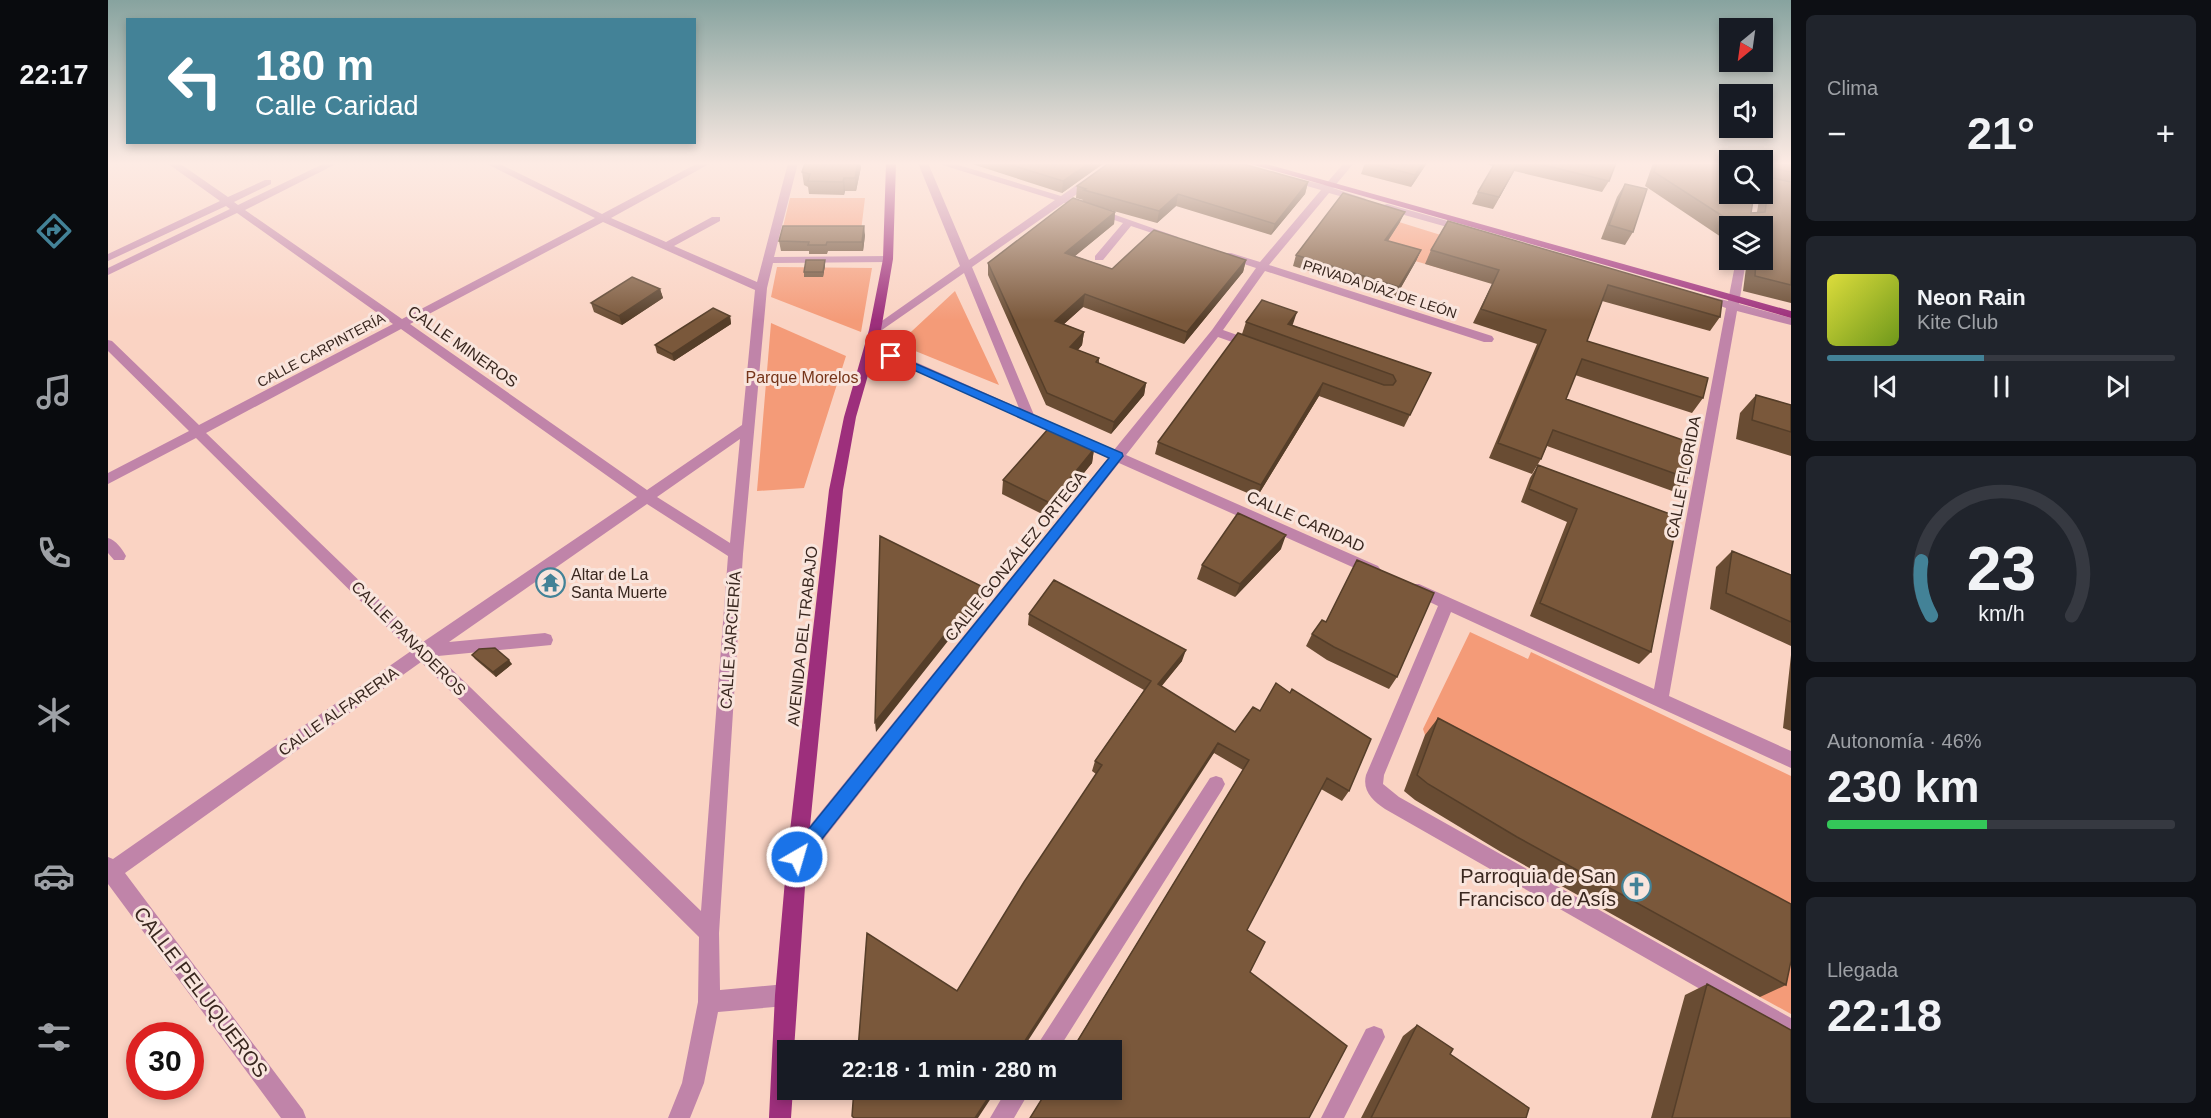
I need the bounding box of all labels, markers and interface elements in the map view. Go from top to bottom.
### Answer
north arrow [1719,18,1773,72]
map controls [1719,18,1773,270]
icon: left [156,42,234,120]
text: 180 m [255,42,374,89]
text: 22:17 [19,60,89,90]
text: Clima [1827,77,1878,99]
button: sound [1719,84,1773,138]
text: Calle Caridad [255,91,419,121]
text: 21° [1967,108,2035,159]
text: − [1827,115,1846,152]
text: + [2156,115,2175,152]
button: search [1719,150,1773,204]
icon: directions [33,210,75,252]
button: layers [1719,216,1773,270]
street label: PRIVADA DÍAZ DE LEÓN [1301,257,1459,321]
text: Neon Rain [1917,285,2026,310]
street label: CALLE MINEROS [405,302,521,391]
street label: CALLE CARPINTERÍA [254,309,388,390]
text: Kite Club [1917,311,1998,333]
pin [865,330,916,381]
icon: arrive [874,339,907,372]
park label: Parque Morelos [746,369,858,386]
icon: previous [1869,370,1902,403]
icon: pause [1985,370,2018,403]
icon: next [2101,370,2134,403]
icon: music [33,371,75,413]
street label: CALLE FLORIDA [1663,414,1704,540]
street label: CALLE GONZÁLEZ ORTEGA [941,467,1089,644]
street label: CALLE CARIDAD [1244,488,1367,555]
icon: phone [33,532,75,574]
text: 23 [1966,534,2036,603]
street label: AVENIDA DEL TRABAJO [785,545,820,727]
place label: Altar de La Santa Muerte [571,566,667,601]
temple icon: Altar de La Santa Muerte [534,567,566,599]
street label: CALLE JARCIERÍA [716,570,744,710]
street label: CALLE PANADEROS [348,578,469,699]
text: km/h [1978,602,2024,626]
street label: CALLE ALFARERIA [275,663,402,759]
icon: climate [33,694,75,736]
text: Autonomía · 46% [1827,730,1982,752]
text: 230 km [1827,761,1980,812]
position arrow [765,825,829,889]
icon: car [33,855,75,897]
place label: Parroquia de San Francisco de Asís [1458,865,1616,910]
church icon: Parroquia de San Francisco de Asís [1621,871,1653,903]
street label: CALLE PELUQUEROS [130,902,272,1082]
text: Llegada [1827,959,1898,981]
text: 22:18 [1827,990,1942,1041]
icon: filters [33,1016,75,1058]
speed limit sign: 30 [126,1022,204,1100]
text: 22:18 · 1 min · 280 m [842,1057,1057,1082]

